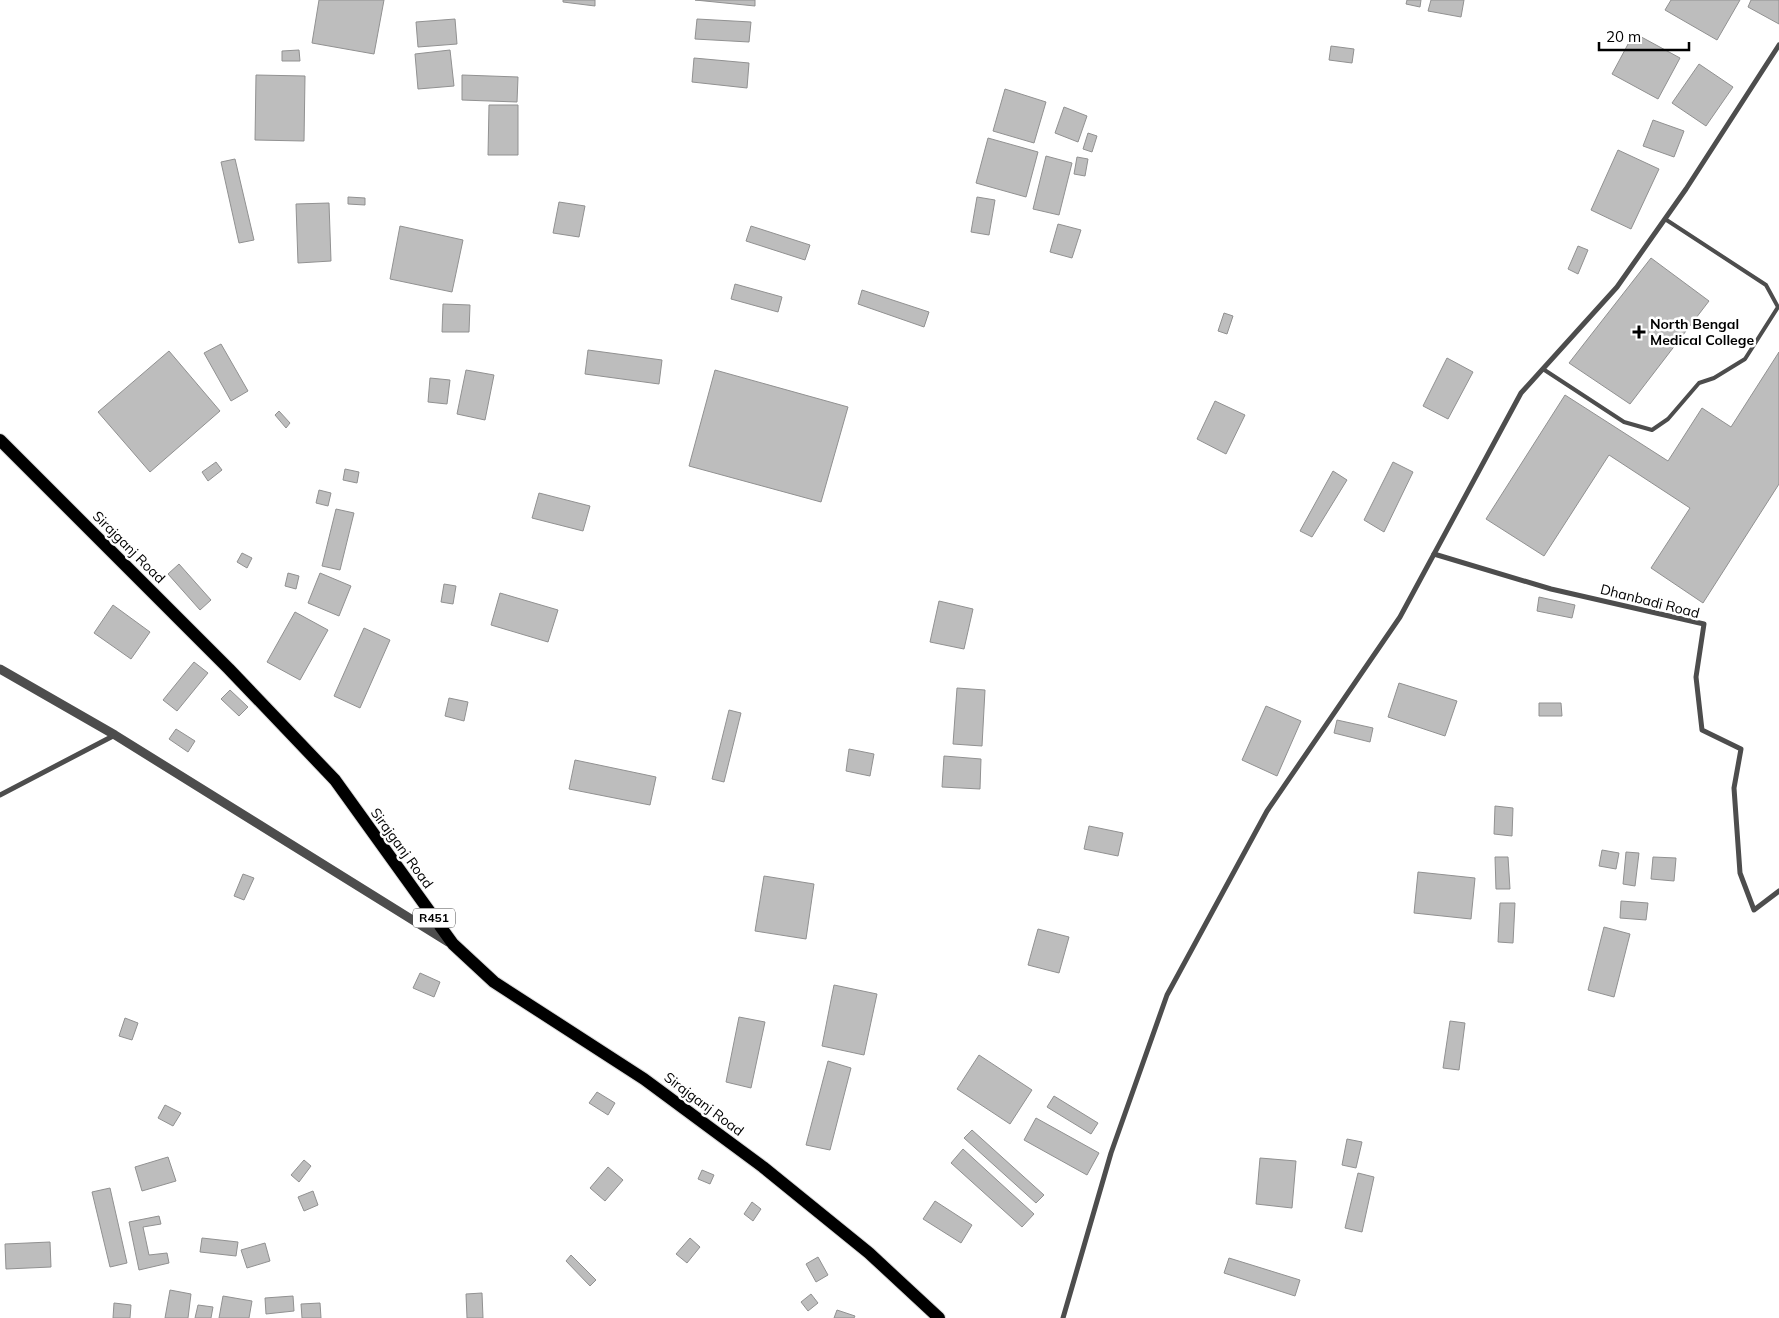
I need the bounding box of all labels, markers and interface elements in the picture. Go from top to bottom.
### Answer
scale bar [1599,20,1689,52]
text: 20 m [1606,27,1641,46]
place label: North Bengal Medical College [1650,315,1754,349]
marker: North Bengal Medical College [1632,325,1646,339]
street label: Sirajganj Road [89,507,169,587]
street label: Dhanbadi Road [1598,580,1702,622]
street label: Sirajganj Road [367,804,437,892]
road number: R451 [413,908,455,928]
street label: Sirajganj Road [661,1068,747,1140]

